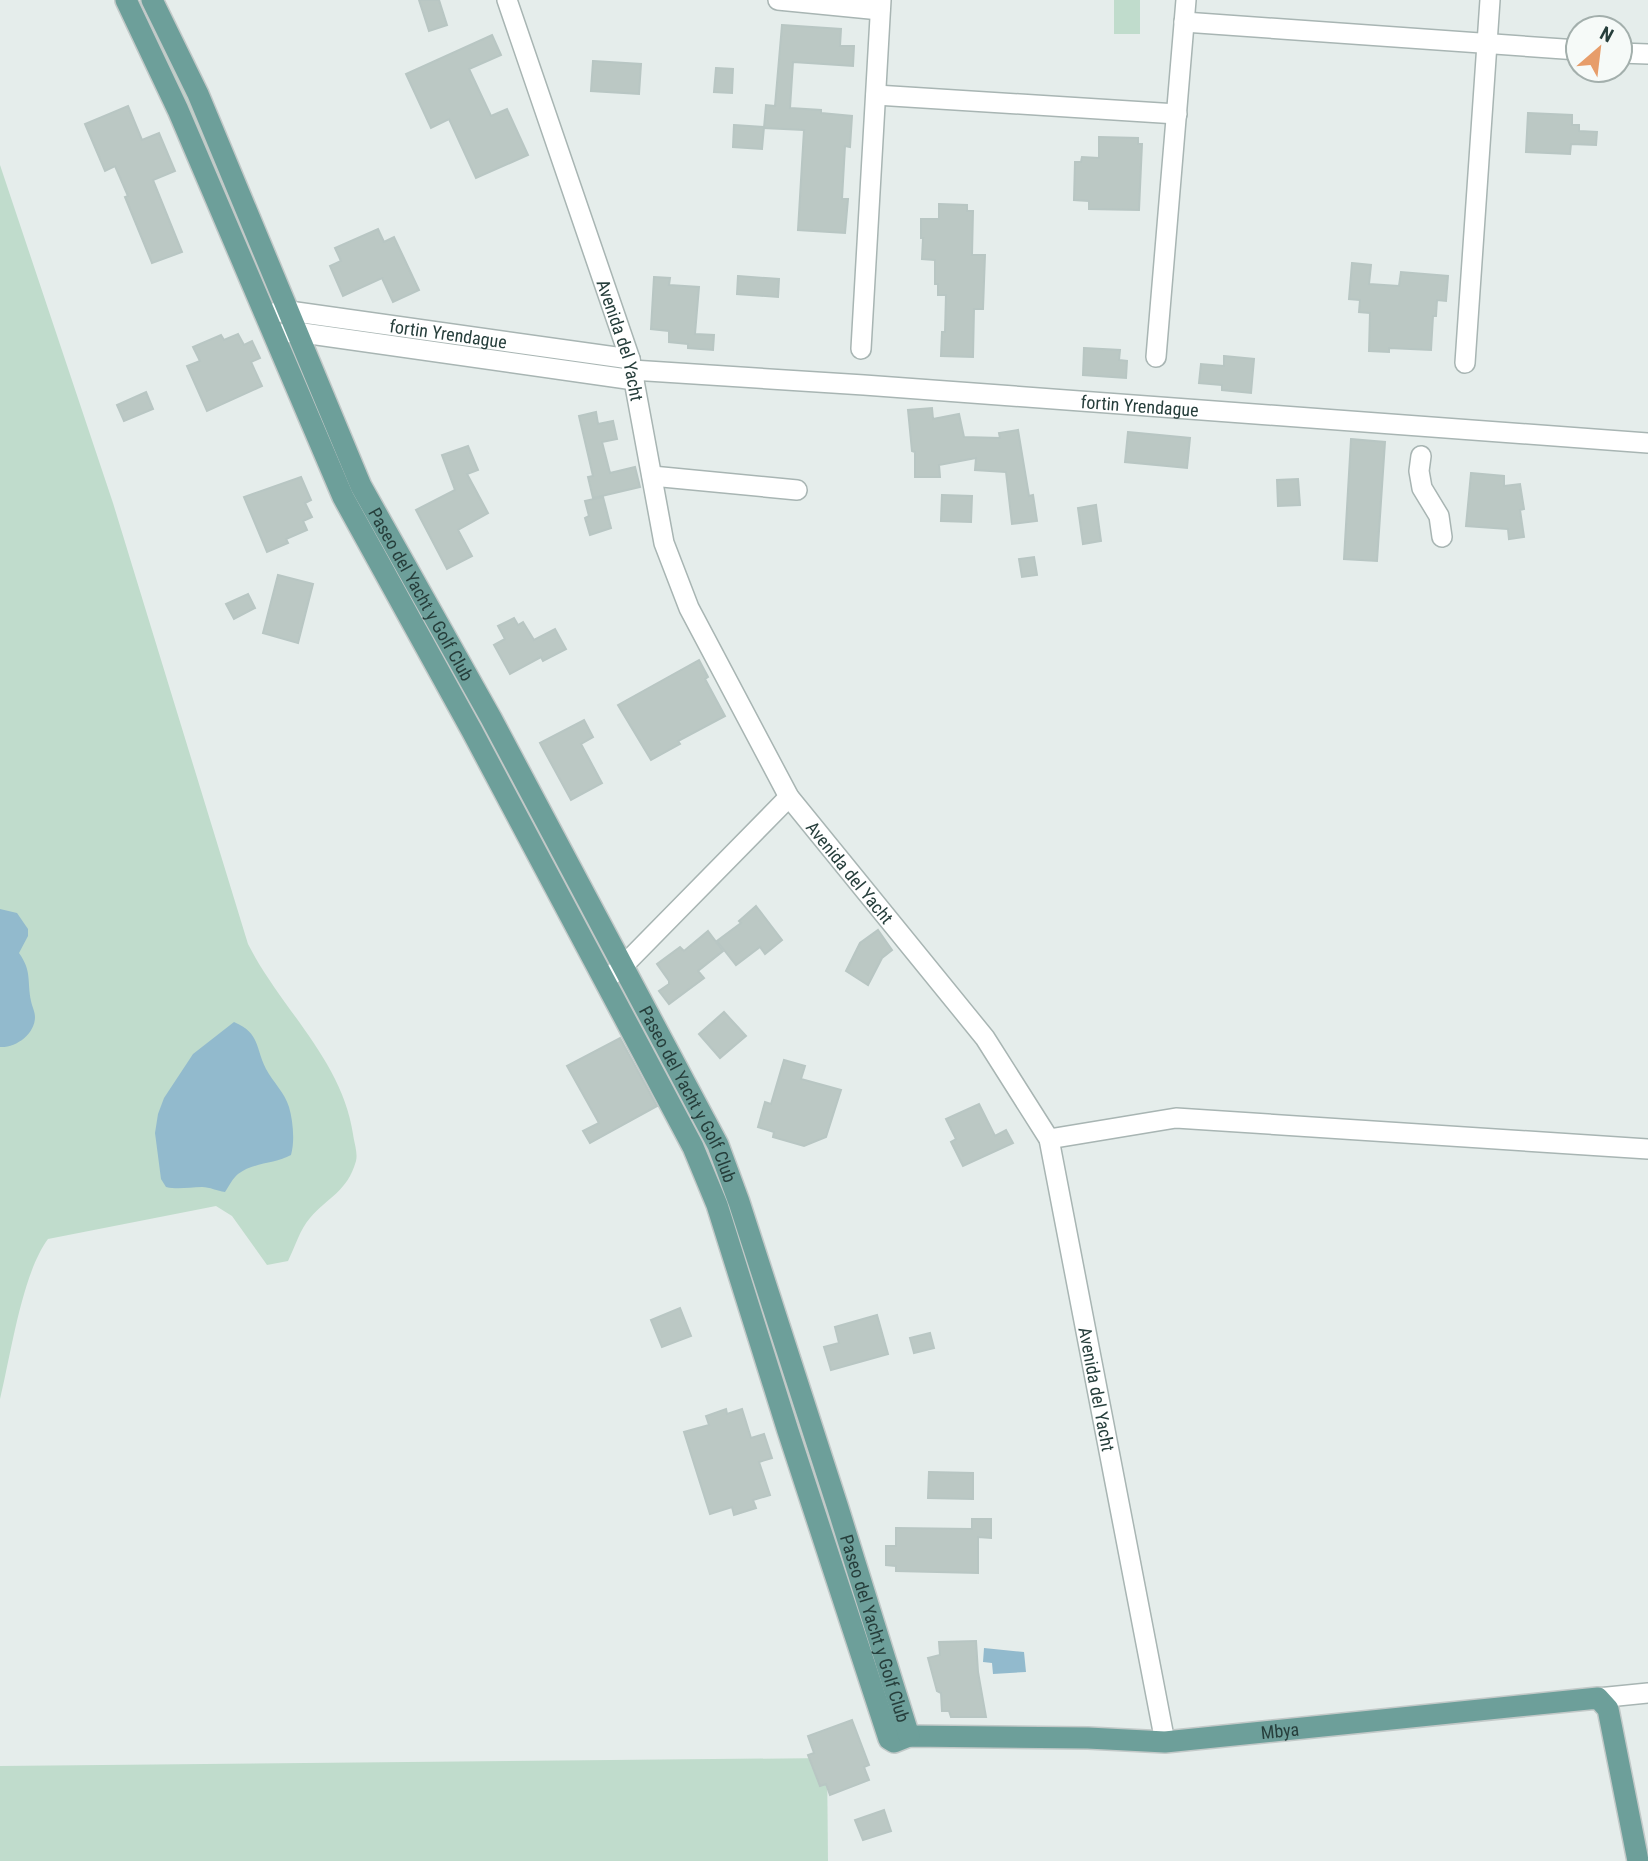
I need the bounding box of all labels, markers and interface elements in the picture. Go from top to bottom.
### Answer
north arrow [1564,14,1634,84]
text: N [1596,22,1617,47]
street label: Avenida del Yacht [593,277,648,403]
street label: fortin Yrendague [388,315,508,352]
street label: fortin Yrendague [1080,391,1199,420]
street label: Paseo del Yacht y Golf Club [365,504,478,684]
street label: Avenida del Yacht [802,817,898,928]
street label: Paseo del Yacht y Golf Club [635,1002,741,1185]
street label: Avenida del Yacht [1075,1325,1119,1453]
street label: Paseo del Yacht y Golf Club [836,1532,915,1725]
street label: Mbya [1260,1718,1300,1743]

